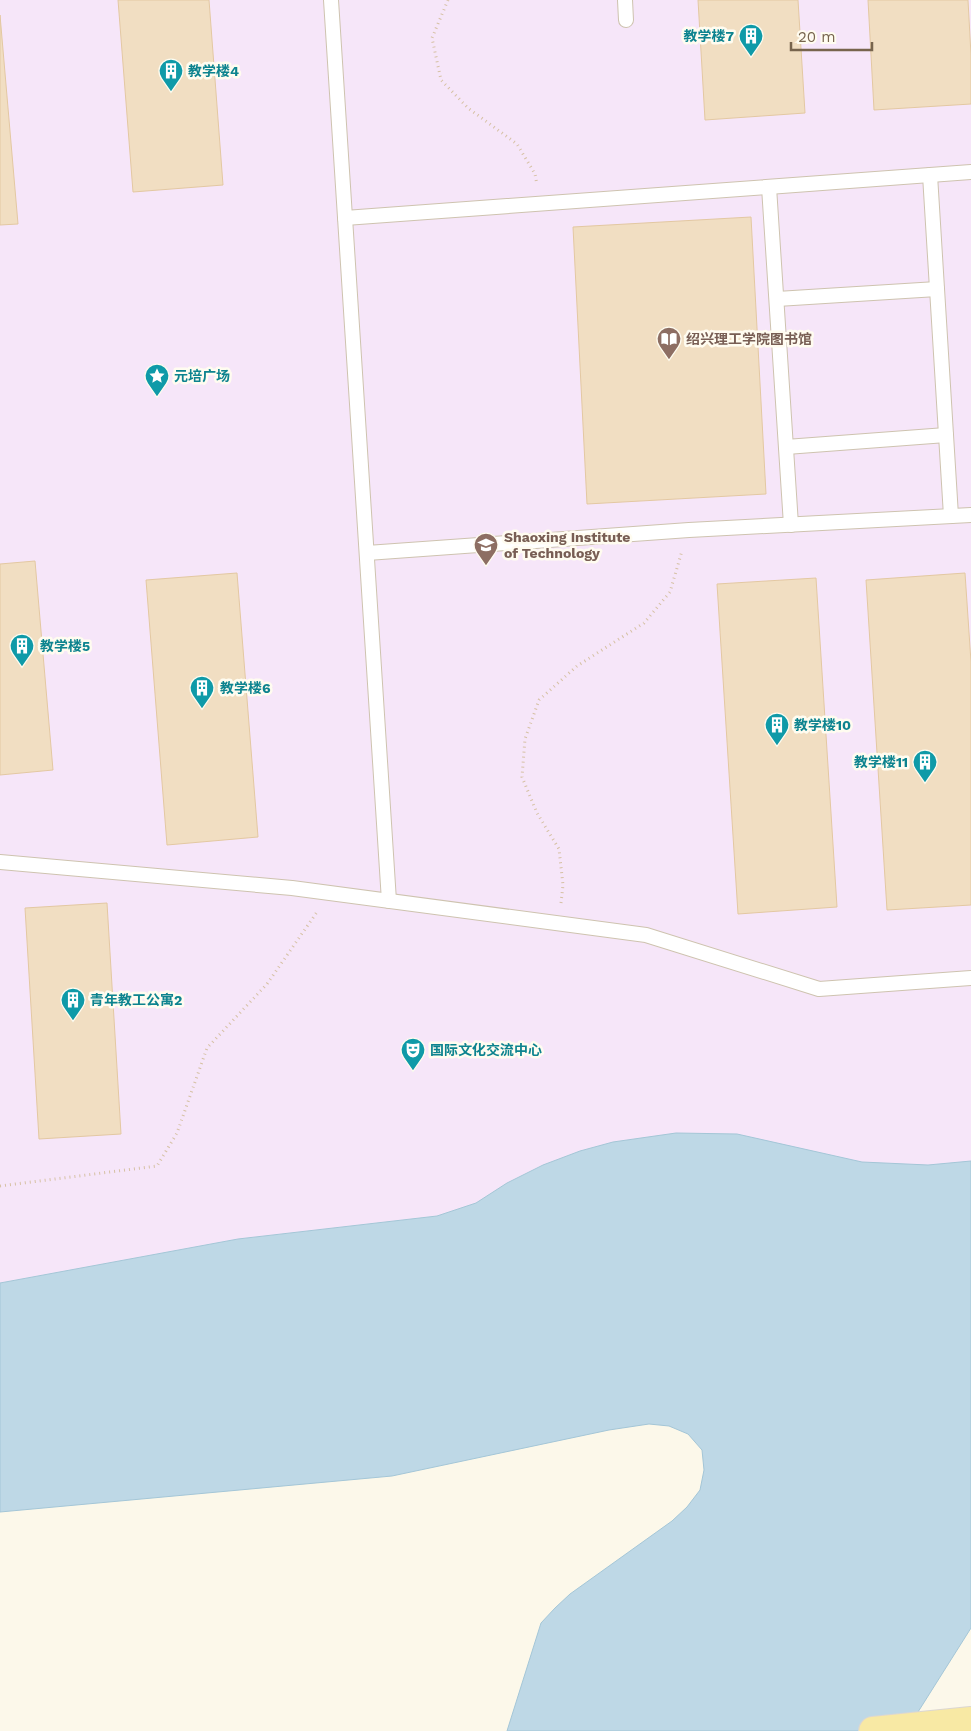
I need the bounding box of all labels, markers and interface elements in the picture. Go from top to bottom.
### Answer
scale bar [791,20,872,52]
building icon: 教学楼7 [738,23,764,57]
place label: 教学楼7 [683,28,734,44]
text: 20 m [798,28,836,46]
building icon: 教学楼4 [158,58,184,92]
place label: 教学楼4 [188,63,239,79]
library icon: 绍兴理工学院图书馆 [656,326,682,360]
place label: 绍兴理工学院图书馆 [686,331,812,347]
place icon: 元培广场 [144,363,170,397]
place label: 元培广场 [174,368,230,384]
place label: Shaoxing Institute of Technology [504,529,630,561]
school or university icon: Shaoxing Institute of Technology [473,532,499,566]
building icon: 教学楼5 [9,633,35,667]
place label: 教学楼5 [40,638,90,654]
building icon: 教学楼6 [189,675,215,709]
place label: 教学楼6 [220,680,271,696]
building icon: 教学楼10 [764,712,790,746]
place label: 教学楼10 [794,717,851,733]
building icon: 教学楼11 [912,749,938,783]
place label: 教学楼11 [854,754,908,770]
building icon: 青年教工公寓2 [60,987,86,1021]
place label: 青年教工公寓2 [90,992,182,1008]
theatre icon: 国际文化交流中心 [400,1037,426,1071]
place label: 国际文化交流中心 [430,1042,542,1058]

